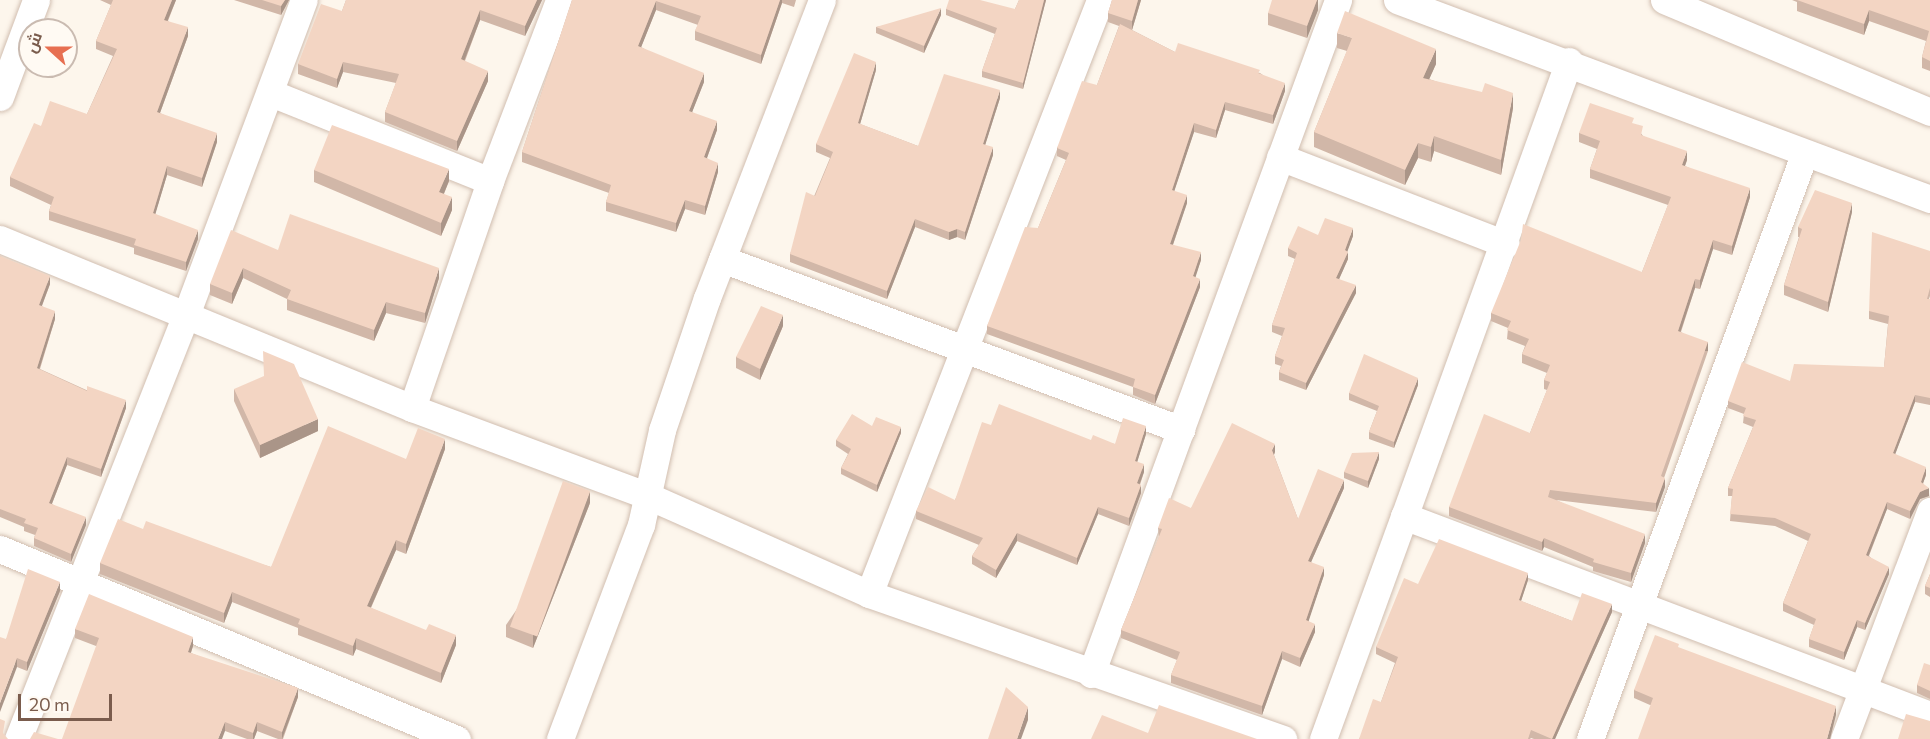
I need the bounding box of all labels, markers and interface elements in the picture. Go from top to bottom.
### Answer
north arrow [18,18,78,78]
text: ش [20,29,45,55]
scale bar [21,682,116,720]
text: 20 m [29,693,70,715]

